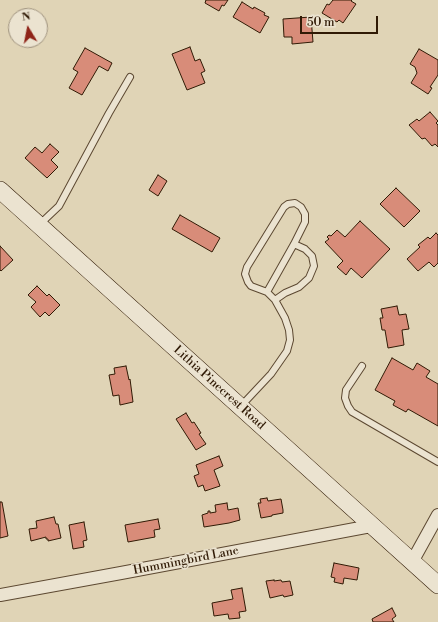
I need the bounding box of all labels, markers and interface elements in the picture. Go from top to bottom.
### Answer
north arrow [8,8,48,48]
scale bar [302,8,380,34]
text: N [21,10,32,25]
text: 50 m [307,15,335,30]
street label: Lithia Pinecrest Road [170,343,268,433]
street label: Hummingbird Lane [132,544,240,578]

